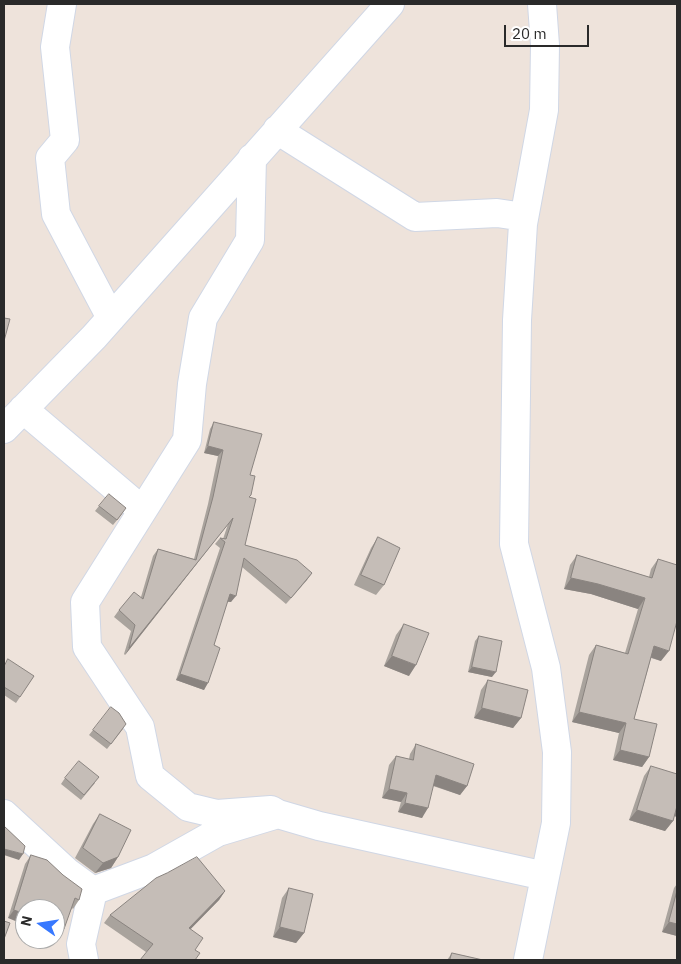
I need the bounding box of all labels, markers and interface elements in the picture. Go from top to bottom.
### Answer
scale bar [506,15,591,47]
text: 20 m [512,24,547,43]
north arrow [15,899,65,949]
text: N [16,914,36,928]

